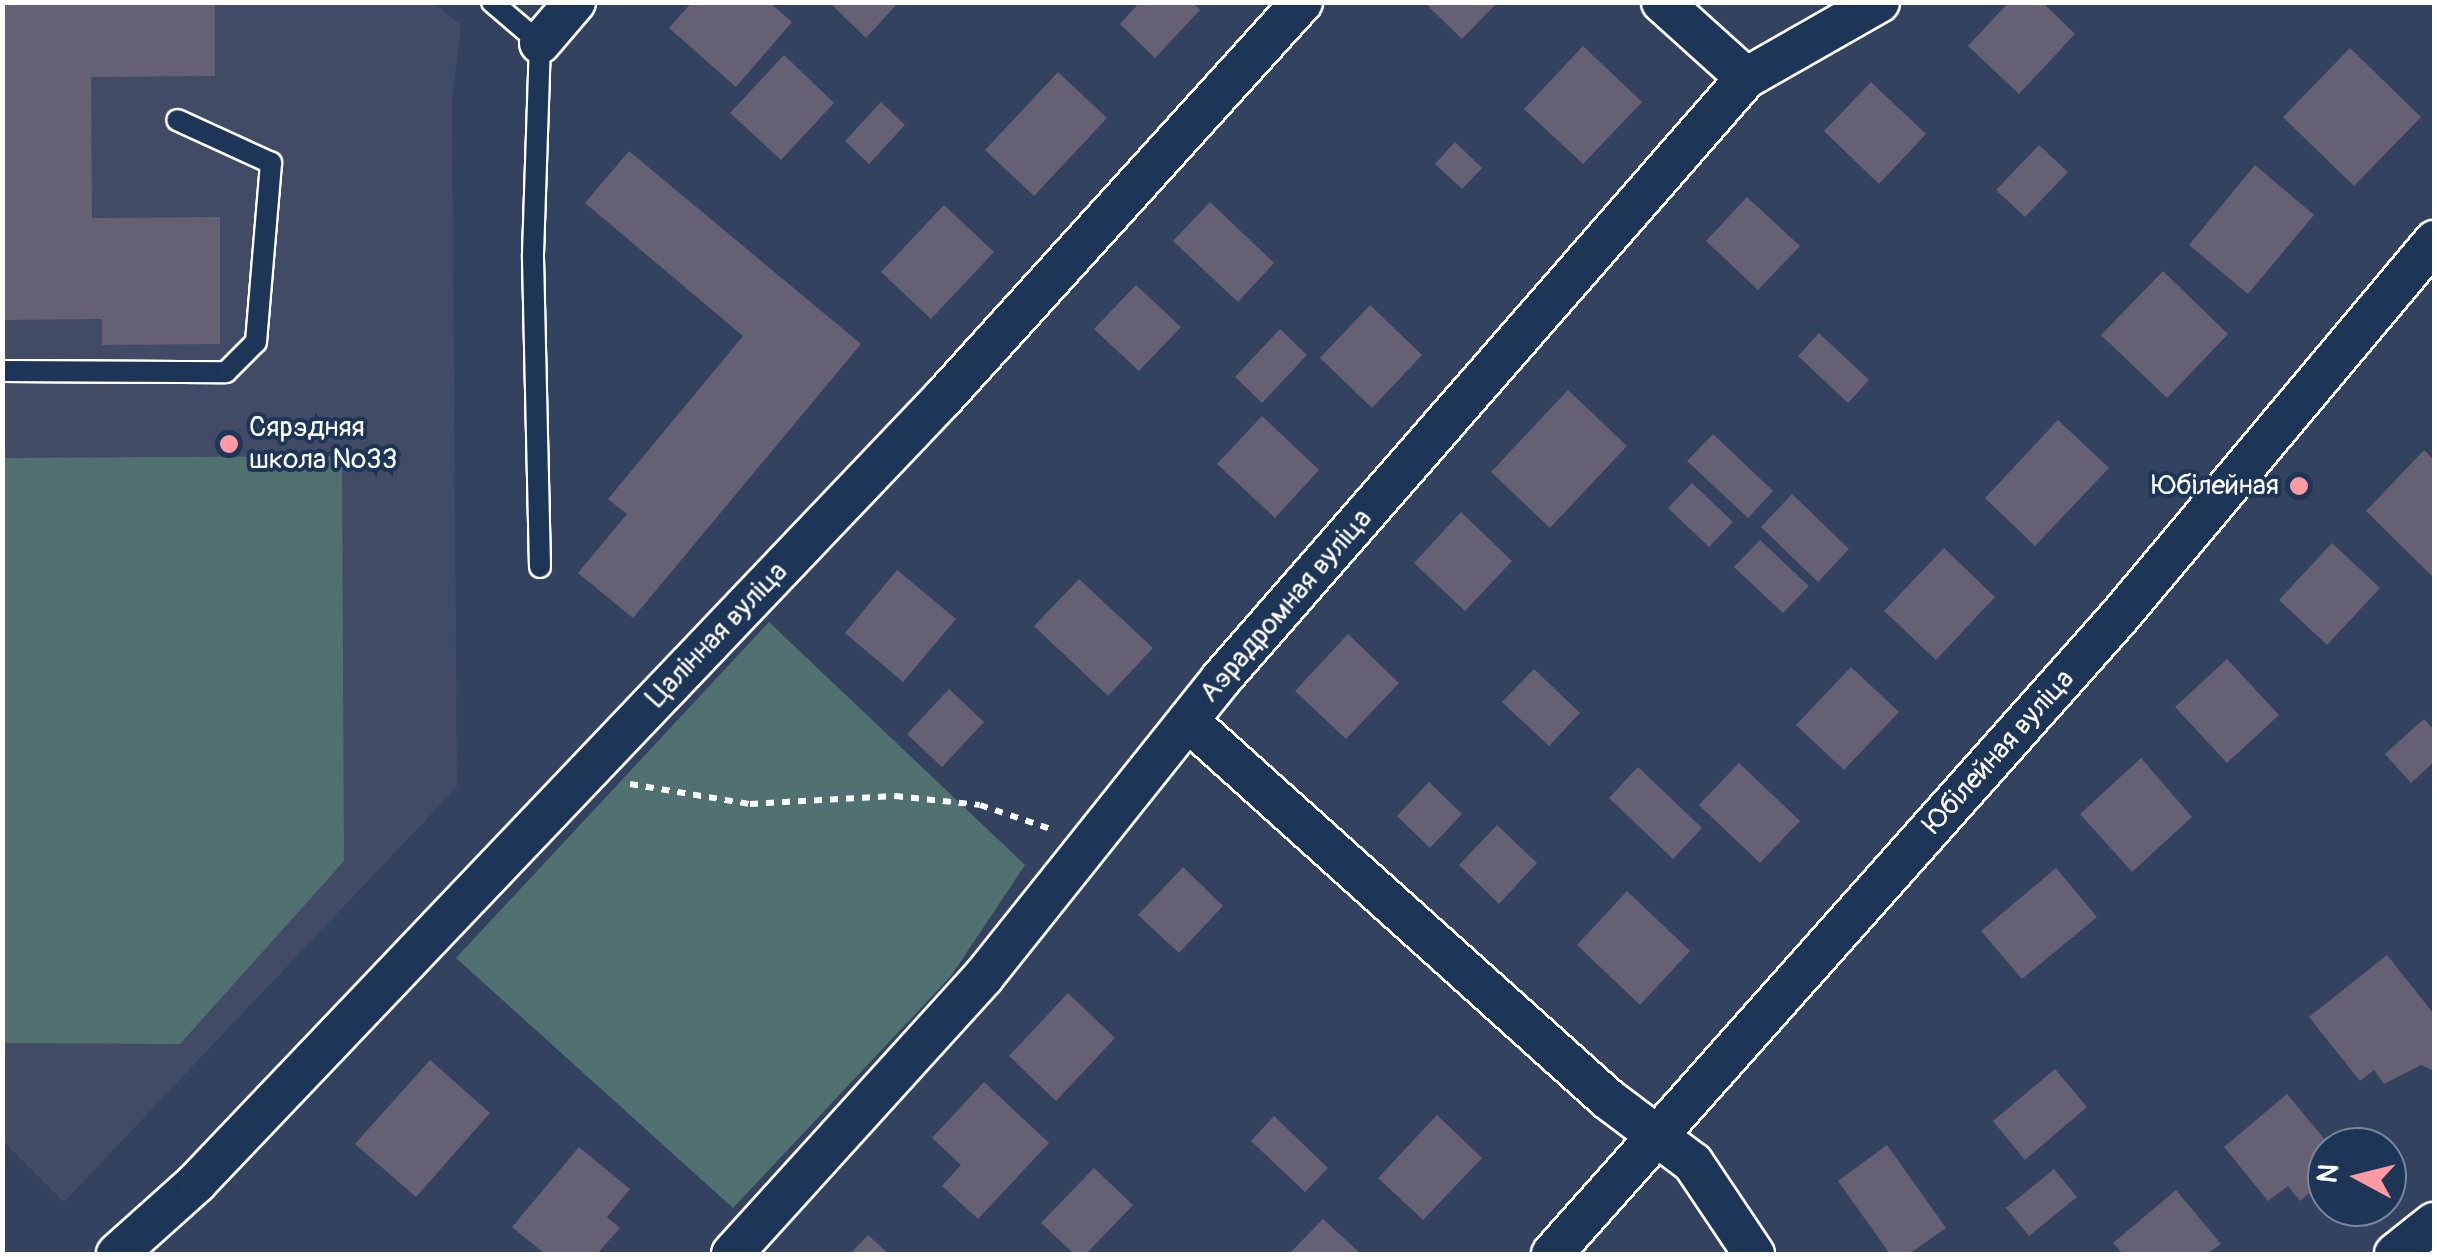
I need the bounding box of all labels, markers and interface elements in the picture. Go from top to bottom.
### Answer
place label: Сярэдняя школа №33 [249,411,397,477]
marker: Сярэдняя школа №33 [218,433,240,455]
place label: Юбілейная [2152,469,2279,503]
marker: Юбілейная [2288,475,2310,497]
street label: Аэрадромная вуліца [1193,502,1379,710]
street label: Цалінная вуліца [639,555,795,715]
street label: Юбілейная вуліца [1916,663,2082,841]
north arrow [2307,1127,2407,1227]
text: N [2310,1162,2347,1185]

